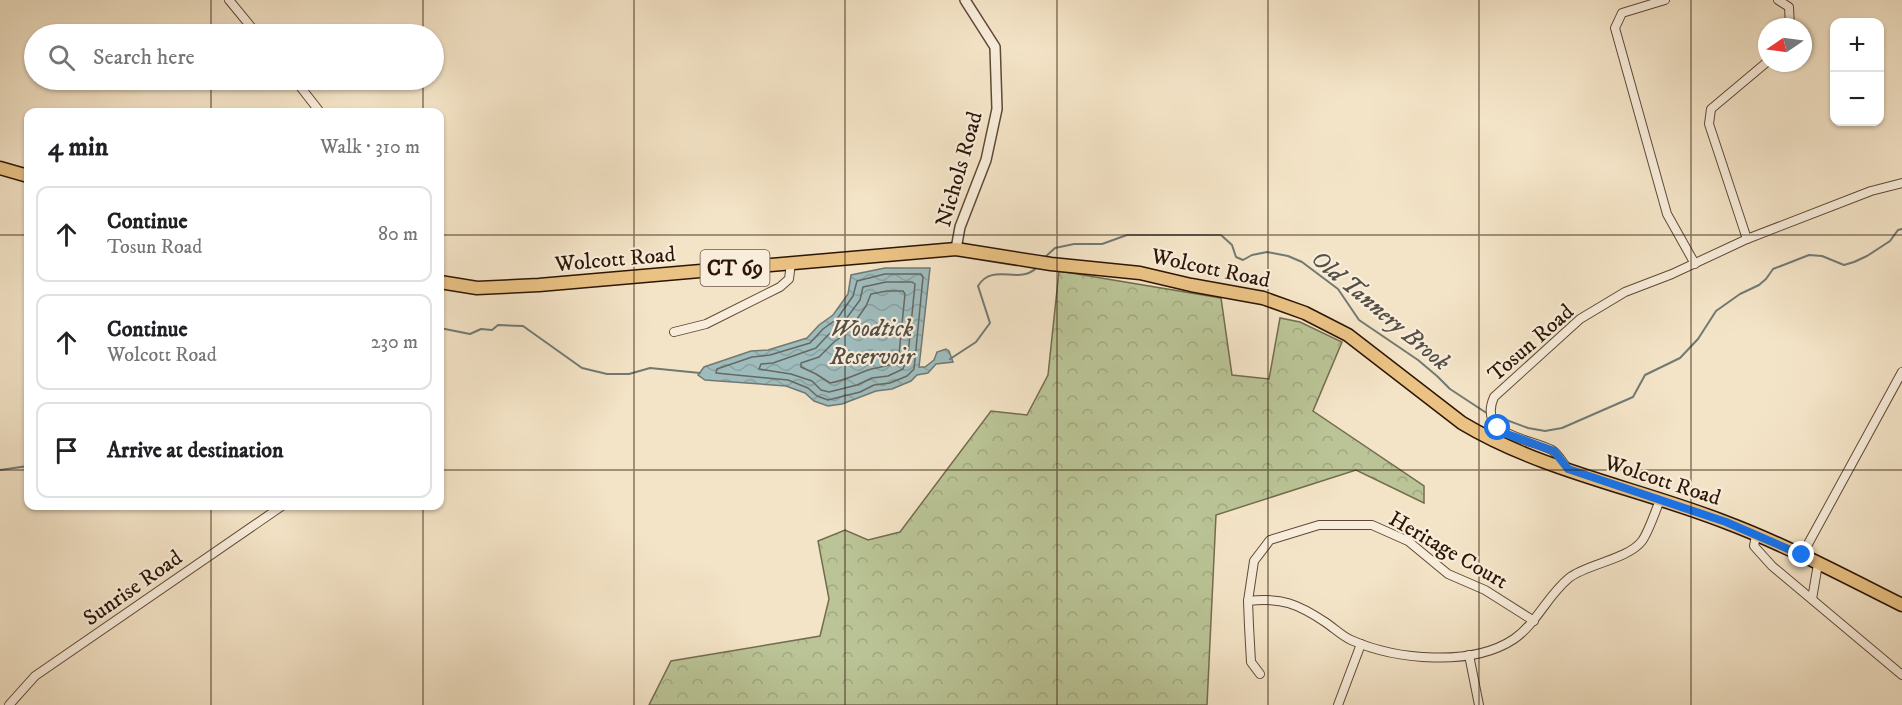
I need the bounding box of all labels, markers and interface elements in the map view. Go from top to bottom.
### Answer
north arrow [1758,18,1812,72]
map controls [1830,18,1884,126]
button: + [1830,18,1884,72]
search box [24,24,444,90]
icon: search [45,41,78,74]
text: Search here [93,44,195,71]
button: − [1830,72,1884,126]
street label: Nichols Road [930,109,989,230]
text: 4 min [48,131,108,164]
text: Walk · 310 m [320,135,420,160]
text: Continue [107,208,188,235]
icon: ahead [50,218,83,251]
text: 80 m [378,222,418,247]
text: Tosun Road [107,235,202,260]
street label: Wolcott Road [553,241,676,278]
street label: Wolcott Road [1148,243,1273,294]
water label: Old Tannery Brook [1305,244,1456,378]
road number: CT 69 [700,250,770,286]
street label: Tosun Road [1483,299,1579,388]
water label: Woodtick Reservoir [829,314,916,372]
text: Continue [107,316,188,343]
icon: ahead [50,326,83,359]
text: 230 m [371,330,418,355]
text: Wolcott Road [107,343,217,368]
route start [1484,414,1510,440]
icon: arrive [50,434,83,467]
text: Arrive at destination [107,437,284,464]
street label: Wolcott Road [1600,449,1724,512]
street label: Heritage Court [1384,505,1513,595]
route end [1788,541,1814,567]
street label: Sunrise Road [78,544,187,632]

